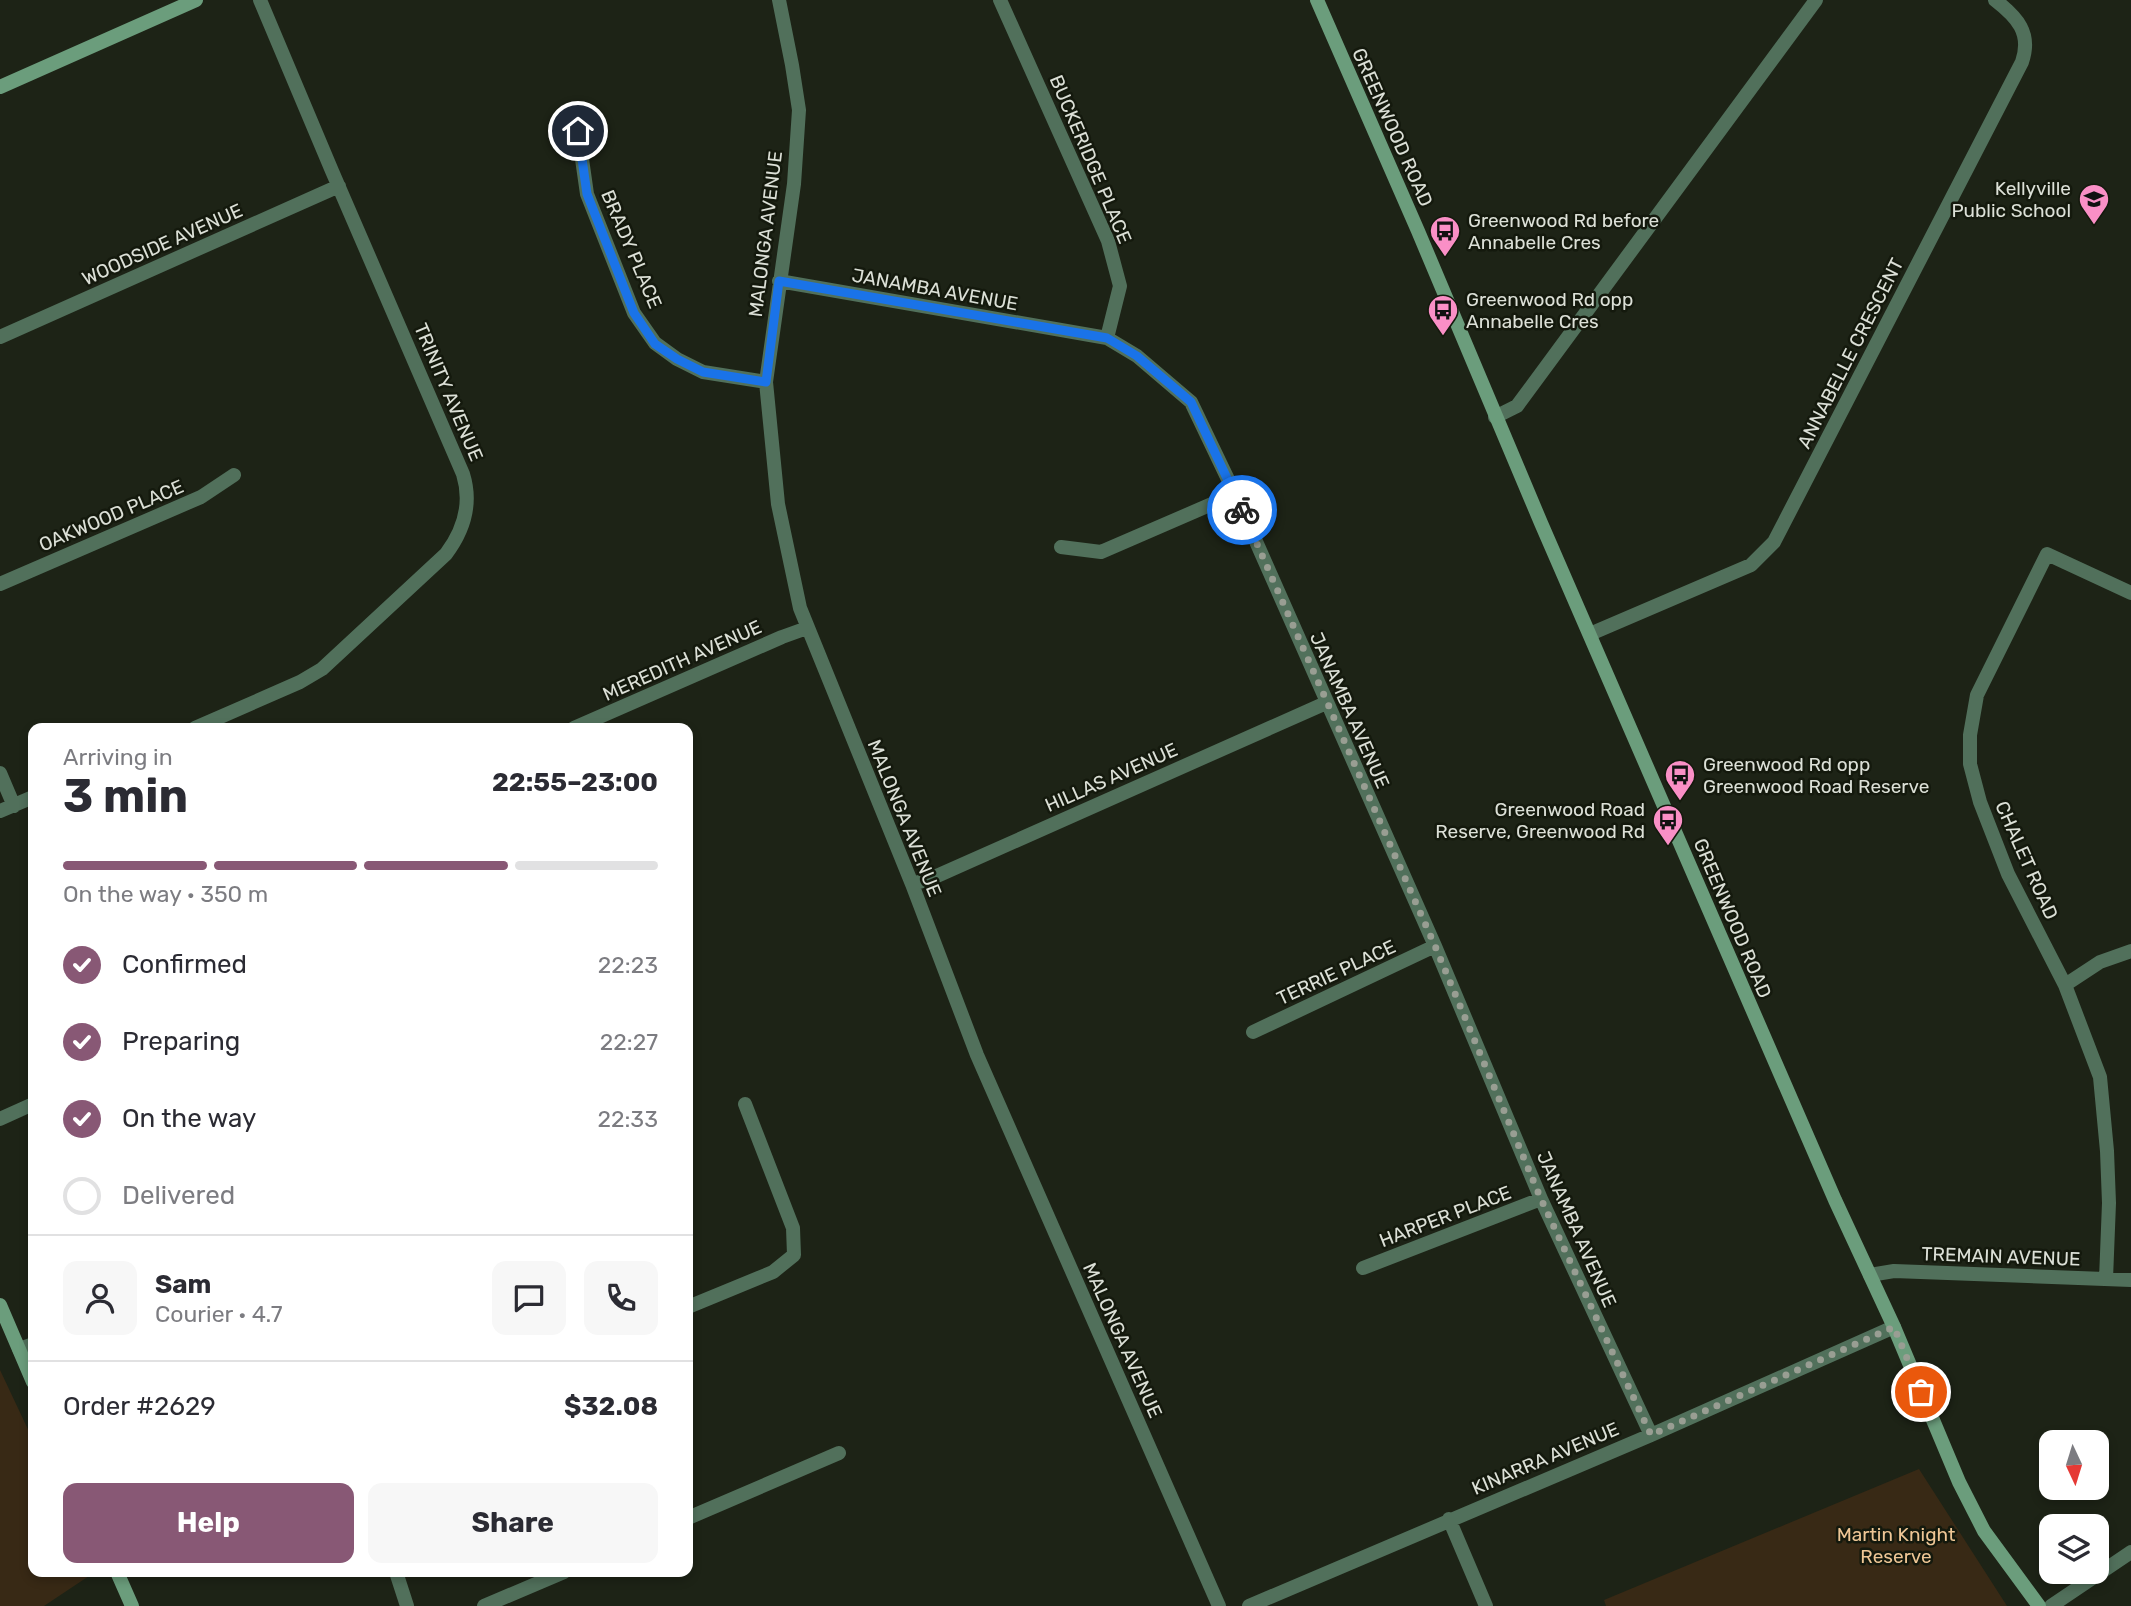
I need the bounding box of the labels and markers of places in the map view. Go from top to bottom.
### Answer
pin [548,101,608,161]
place label: Kellyville Public School [1951,177,2071,222]
school or university icon: Kellyville Public School [2077,182,2111,226]
place label: Greenwood Rd before Annabelle Cres [1468,209,1659,254]
bus stop icon: Greenwood Rd before Annabelle Cres [1428,214,1462,258]
place label: Greenwood Rd opp Annabelle Cres [1466,288,1633,333]
bus stop icon: Greenwood Rd opp Annabelle Cres [1426,293,1460,337]
place label: Greenwood Rd opp Greenwood Road Reserve [1703,753,1929,798]
bus stop icon: Greenwood Rd opp Greenwood Road Reserve [1663,758,1697,802]
place label: Greenwood Road Reserve, Greenwood Rd [1435,798,1645,843]
bus stop icon: Greenwood Road Reserve, Greenwood Rd [1651,803,1685,847]
pin [1891,1362,1951,1422]

